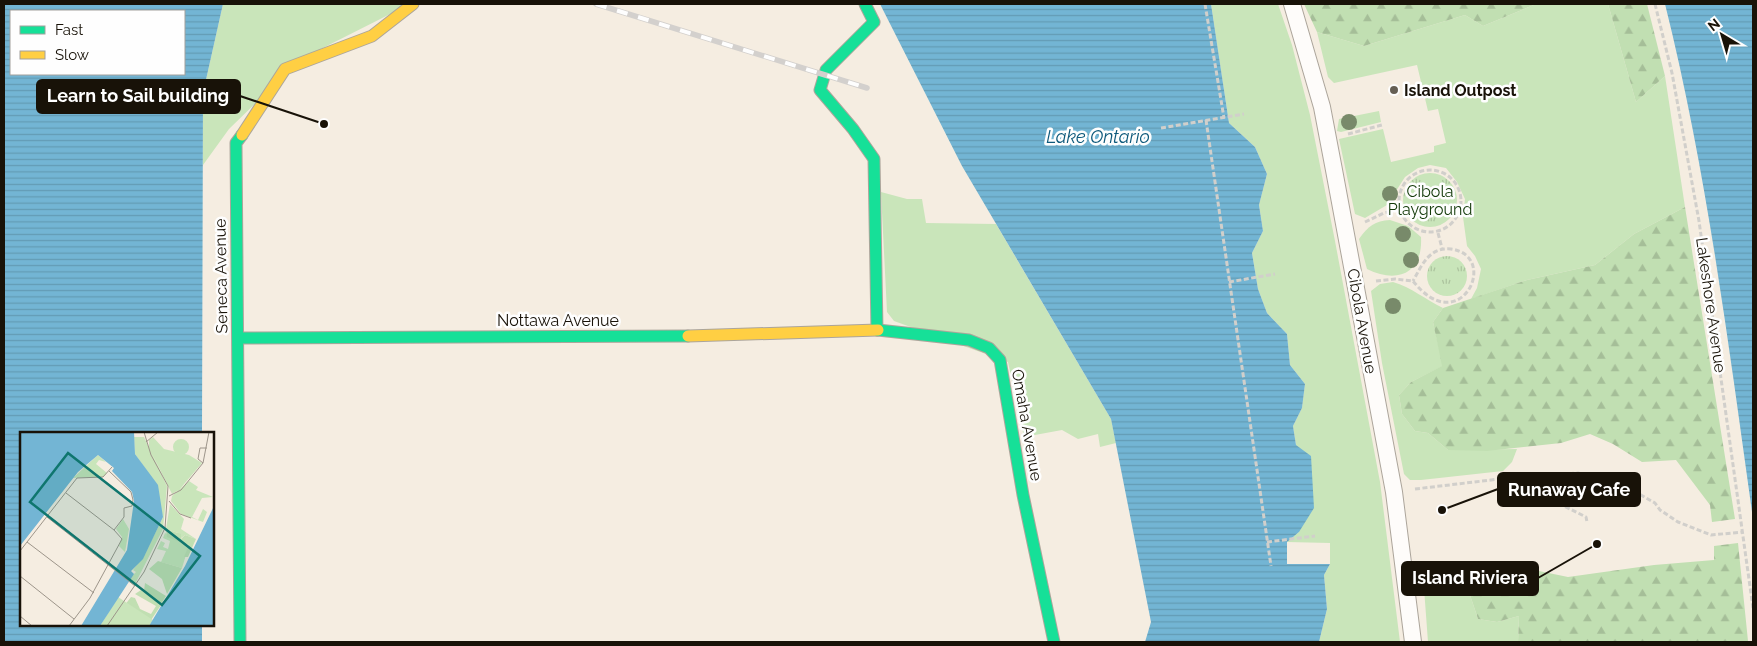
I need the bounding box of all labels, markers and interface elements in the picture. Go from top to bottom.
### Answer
legend [10,10,185,75]
north arrow [1697,10,1747,60]
text: N [1705,15,1723,34]
text: Fast [55,21,83,39]
text: Slow [55,46,89,64]
callout: Learn to Sail building [37,80,240,113]
place label: Island Outpost [1404,81,1516,100]
marker: Island Outpost [1388,84,1400,96]
text: Learn to Sail building [47,85,229,106]
water label: Lake Ontario [1046,126,1150,147]
park label: Cibola Playground [1388,182,1472,219]
street label: Seneca Avenue [210,218,232,334]
street label: Lakeshore Avenue [1692,236,1730,374]
street label: Cibola Avenue [1343,267,1381,375]
street label: Nottawa Avenue [497,311,619,330]
street label: Omaha Avenue [1008,368,1046,482]
inset map [20,432,214,626]
callout: Runaway Cafe [1498,473,1640,506]
text: Runaway Cafe [1508,479,1630,500]
callout: Island Riviera [1402,562,1538,595]
text: Island Riviera [1412,567,1528,588]

